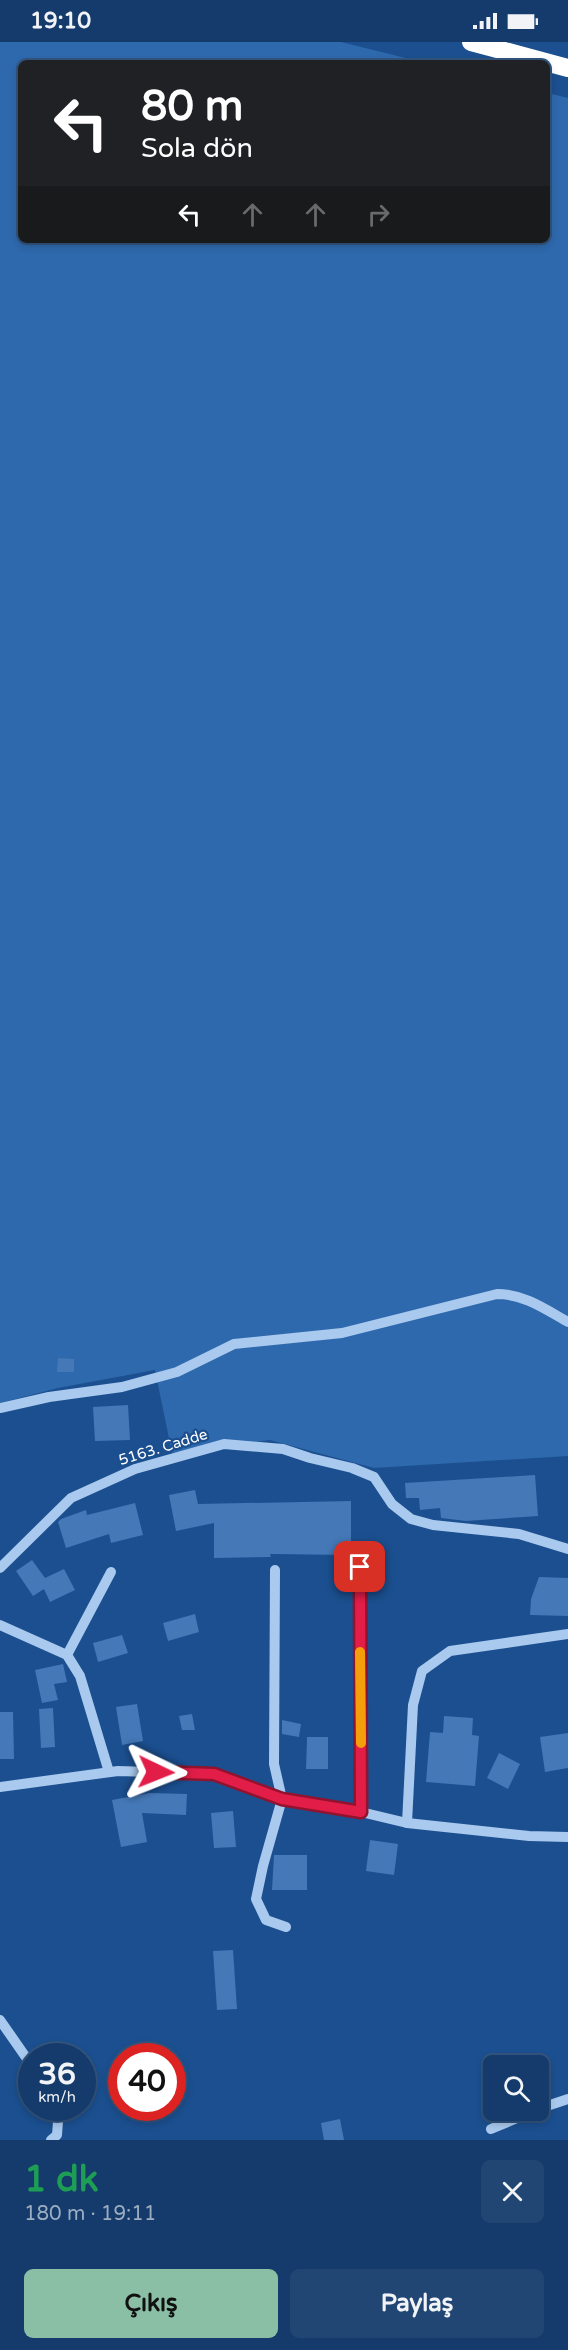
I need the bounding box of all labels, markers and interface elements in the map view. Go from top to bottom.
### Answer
text: 19:10 [30,8,91,34]
text: 80 m [141,81,243,132]
icon: left [42,84,120,162]
text: Sola dön [141,132,253,165]
icon: left [173,198,206,231]
icon: ahead [236,198,269,231]
icon: ahead [299,198,332,231]
icon: right [362,198,395,231]
street label: 5163. Cadde [116,1425,210,1469]
pin [334,1541,385,1592]
icon: arrive [343,1550,376,1583]
position arrow [124,1740,188,1804]
speed limit sign: 40 [108,2043,186,2121]
map controls [483,2055,549,2121]
button: search [483,2055,549,2121]
text: 36 [38,2056,76,2093]
text: km/h [38,2088,76,2106]
text: 1 dk [24,2158,98,2201]
button: close [481,2160,544,2223]
text: 180 m · 19:11 [24,2202,156,2226]
button: Çıkış [24,2269,278,2338]
button: Paylaş [290,2269,544,2338]

